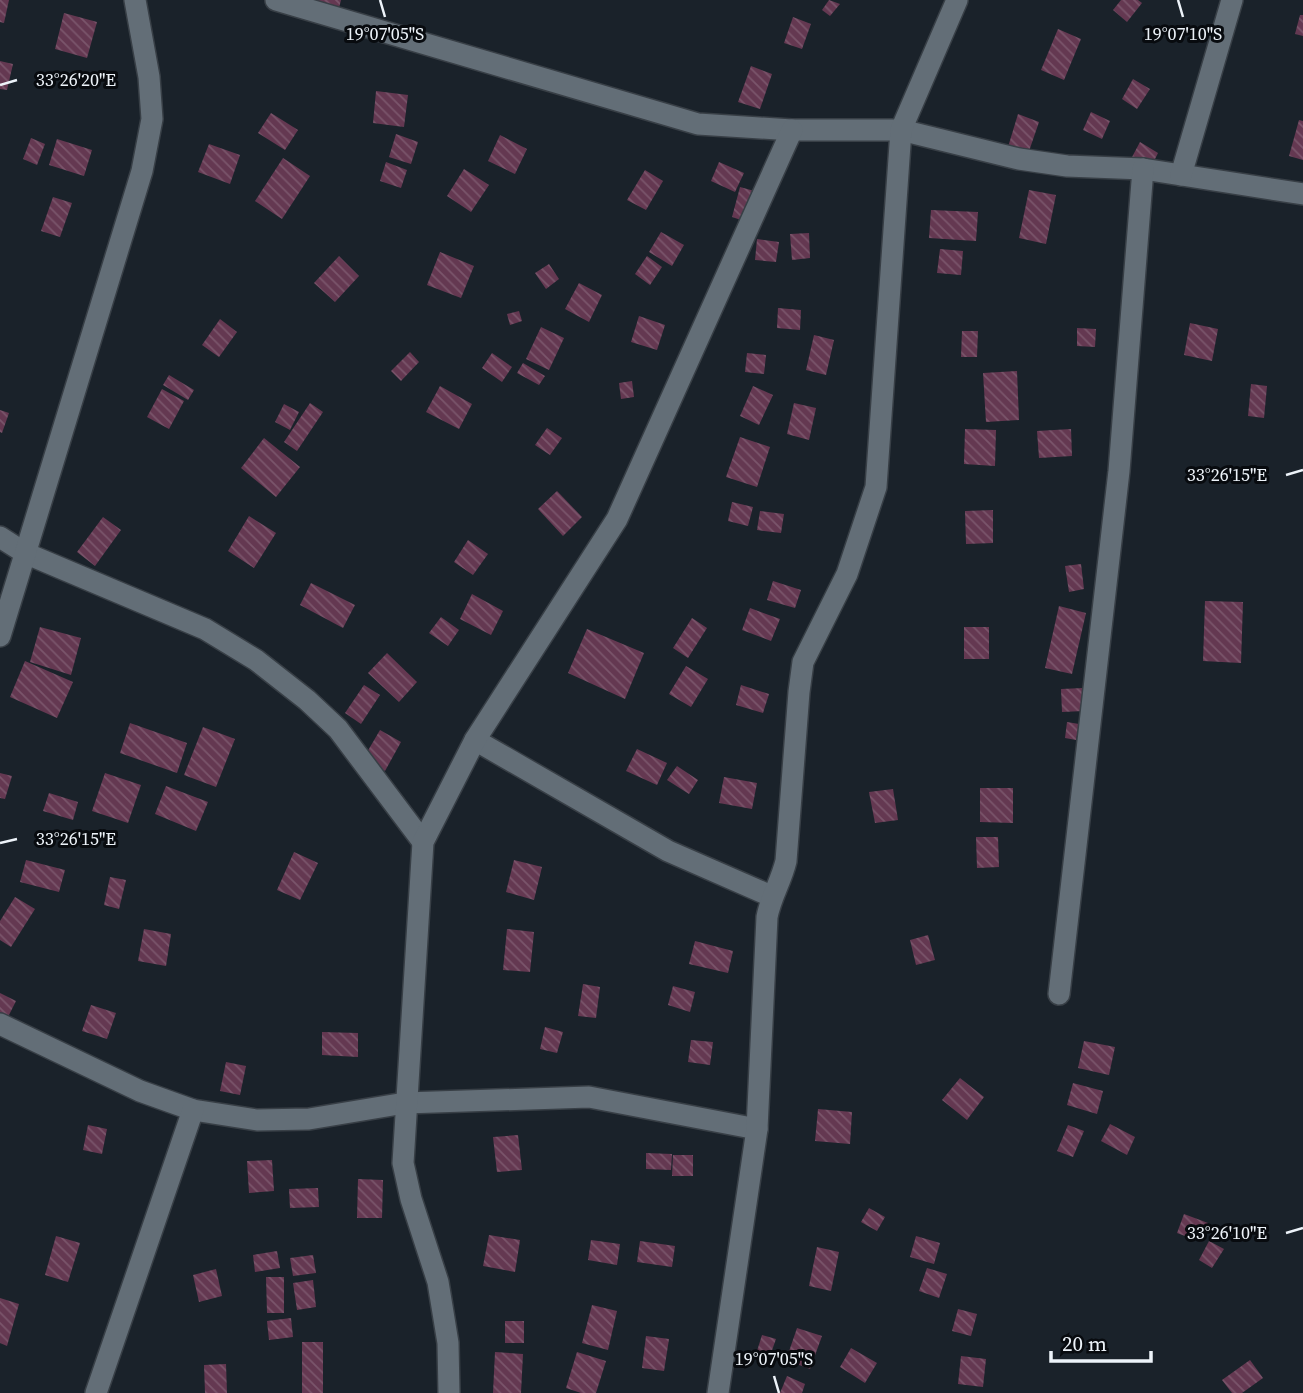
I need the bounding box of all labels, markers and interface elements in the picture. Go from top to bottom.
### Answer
text: 19°07'05"S [346,21,424,46]
text: 19°07'10"S [1144,21,1222,46]
text: 33°26'20"E [36,67,116,92]
text: 33°26'15"E [1187,462,1267,487]
text: 33°26'15"E [36,826,116,851]
text: 33°26'10"E [1187,1220,1267,1245]
scale bar [1051,1320,1151,1364]
text: 20 m [1062,1329,1107,1358]
text: 19°07'05"S [735,1346,813,1371]

